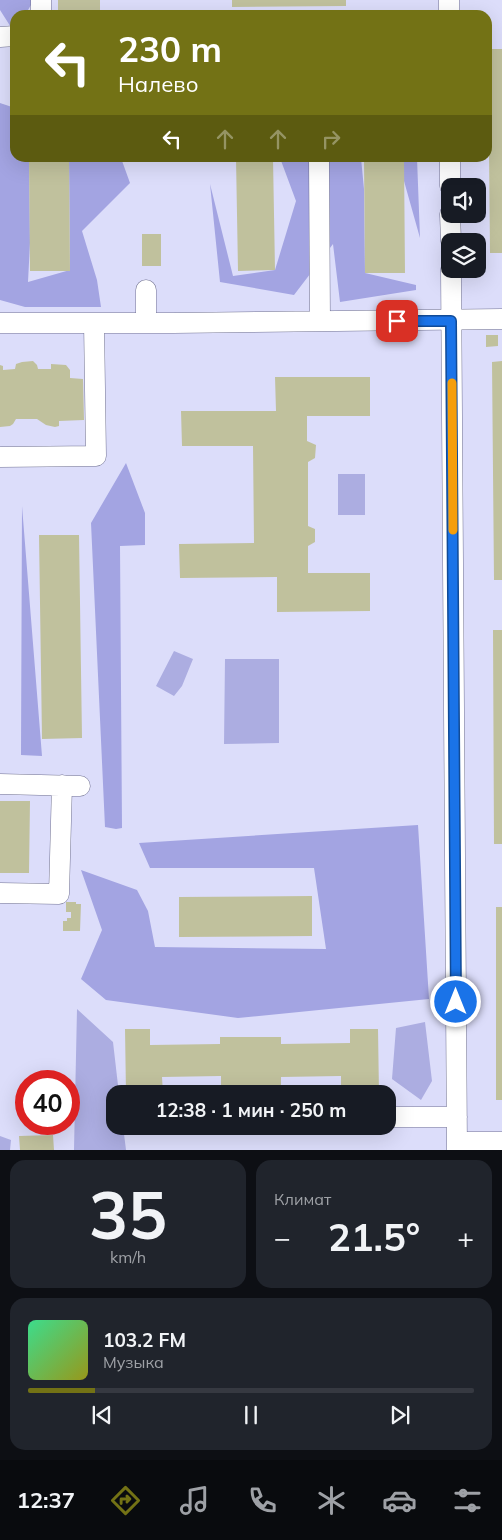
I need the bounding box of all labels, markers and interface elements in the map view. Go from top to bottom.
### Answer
text: 230 m [118,27,222,71]
icon: left [35,30,100,95]
text: Налево [118,70,198,98]
icon: left [158,125,186,153]
icon: ahead [211,125,239,153]
icon: ahead [264,125,292,153]
icon: right [317,125,345,153]
map controls [441,178,486,278]
button: sound [441,178,486,223]
button: layers [441,233,486,278]
pin [376,300,418,342]
icon: arrive [383,307,411,335]
position arrow [429,975,481,1027]
speed limit sign: 40 [15,1070,80,1135]
text: 12:38 · 1 мин · 250 m [156,1098,346,1122]
text: 35 [89,1174,167,1255]
text: Климат [274,1189,331,1209]
text: 21.5° [328,1213,420,1261]
text: − [274,1220,291,1255]
text: + [457,1220,474,1255]
text: km/h [110,1247,146,1267]
text: 103.2 FM [103,1328,186,1352]
text: Музыка [103,1352,164,1372]
icon: previous [88,1401,116,1429]
icon: pause [237,1401,265,1429]
icon: next [386,1401,414,1429]
icon: directions [108,1483,143,1518]
icon: music [177,1483,212,1518]
icon: phone [245,1483,280,1518]
icon: climate [314,1483,349,1518]
icon: car [382,1483,417,1518]
icon: filters [450,1483,485,1518]
text: 12:37 [17,1486,75,1514]

